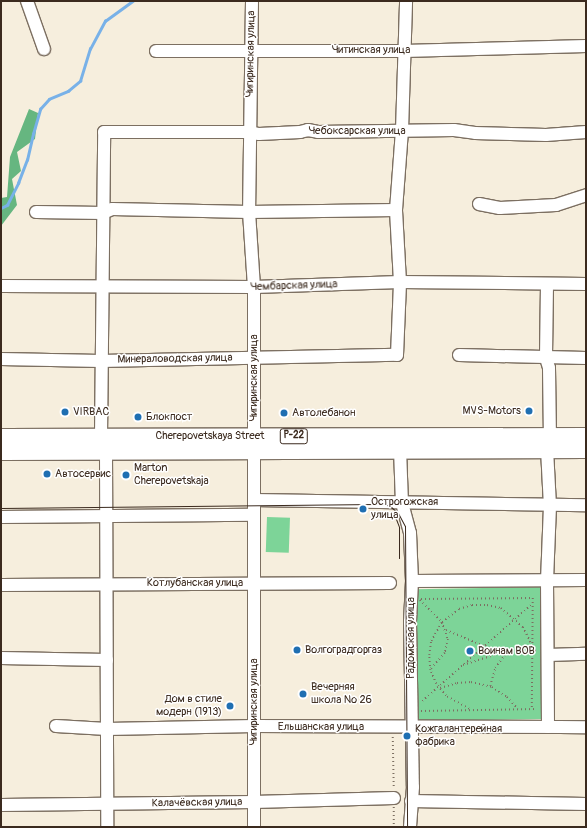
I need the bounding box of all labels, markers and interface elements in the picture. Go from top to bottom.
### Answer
street label: Чигиринская улица [244,10,258,98]
street label: Читинская улица [332,43,410,57]
street label: Чебоксарская улица [308,124,406,138]
street label: Чембарская улица [250,278,338,294]
street label: Чигиринская улица [247,334,261,422]
street label: Минераловодская улица [117,351,233,367]
place label: MVS-Motors [462,404,521,418]
place label: VIRBAC [73,405,109,419]
place label: Автолебанон [292,406,355,420]
marker: MVS-Motors [524,406,534,416]
marker: VIRBAC [60,407,70,417]
marker: Автолебанон [279,408,289,418]
place label: Блокпост [146,410,192,424]
marker: Блокпост [133,412,143,422]
road number: Р-22 [279,428,309,444]
street label: Cherepovetskaya Street [155,429,265,443]
place label: Marton Cherepovetskaja [134,462,209,488]
place label: Автосервис [55,467,111,481]
marker: Автосервис [42,469,52,479]
marker: Marton Cherepovetskaja [121,470,131,480]
place label: Острогожская улица [371,496,438,522]
marker: Острогожская улица [358,504,368,514]
street label: Котлубанская улица [147,576,243,590]
street label: Радомская улица [404,597,418,679]
place label: Волгоградгоргаз [305,643,382,657]
place label: Воинам ВОВ [478,644,535,658]
marker: Волгоградгоргаз [292,645,302,655]
marker: Воинам ВОВ [465,646,475,656]
street label: Чигиринская улица [247,658,261,746]
place label: Вечерняя школа № 26 [311,681,372,707]
marker: Вечерняя школа № 26 [298,689,308,699]
place label: Дом в стиле модерн (1913) [156,693,222,719]
marker: Дом в стиле модерн (1913) [225,701,235,711]
street label: Ельшанская улица [278,720,364,734]
place label: Кожгалантерейная фабрика [415,723,502,749]
marker: Кожгалантерейная фабрика [402,731,412,741]
street label: Калачёвская улица [152,796,242,810]

